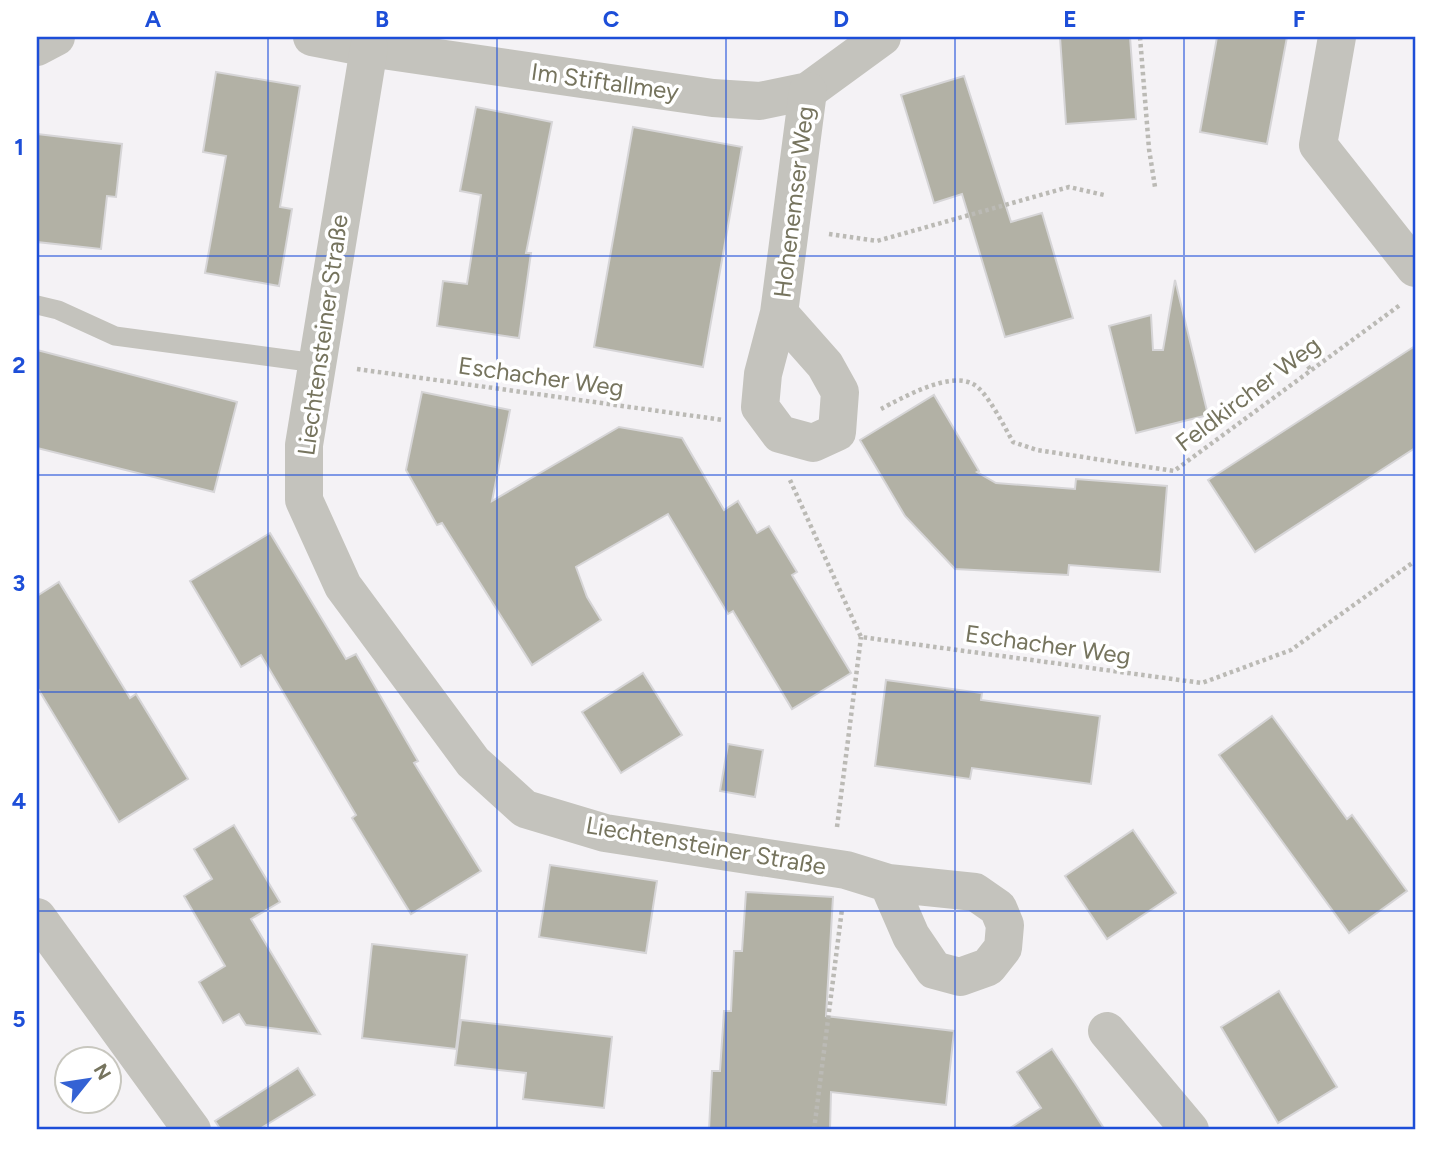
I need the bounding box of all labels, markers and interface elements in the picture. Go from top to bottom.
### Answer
text: A [145,5,162,33]
text: B [375,5,389,33]
text: C [603,5,620,33]
text: D [833,5,849,33]
text: E [1063,5,1077,33]
text: F [1293,5,1306,33]
street label: Im Stiftallmey [529,57,681,106]
street label: Hohenemser Weg [767,104,820,299]
text: 1 [14,133,24,161]
street label: Liechtensteiner Straße [291,212,354,457]
street label: Feldkircher Weg [1170,330,1326,457]
text: 2 [12,351,26,379]
street label: Eschacher Weg [456,351,626,402]
text: 3 [13,569,25,597]
street label: Eschacher Weg [963,619,1133,670]
text: 4 [12,787,26,815]
street label: Liechtensteiner Straße [584,810,828,881]
text: 5 [12,1005,26,1033]
north arrow [52,1044,122,1114]
text: N [89,1060,116,1084]

